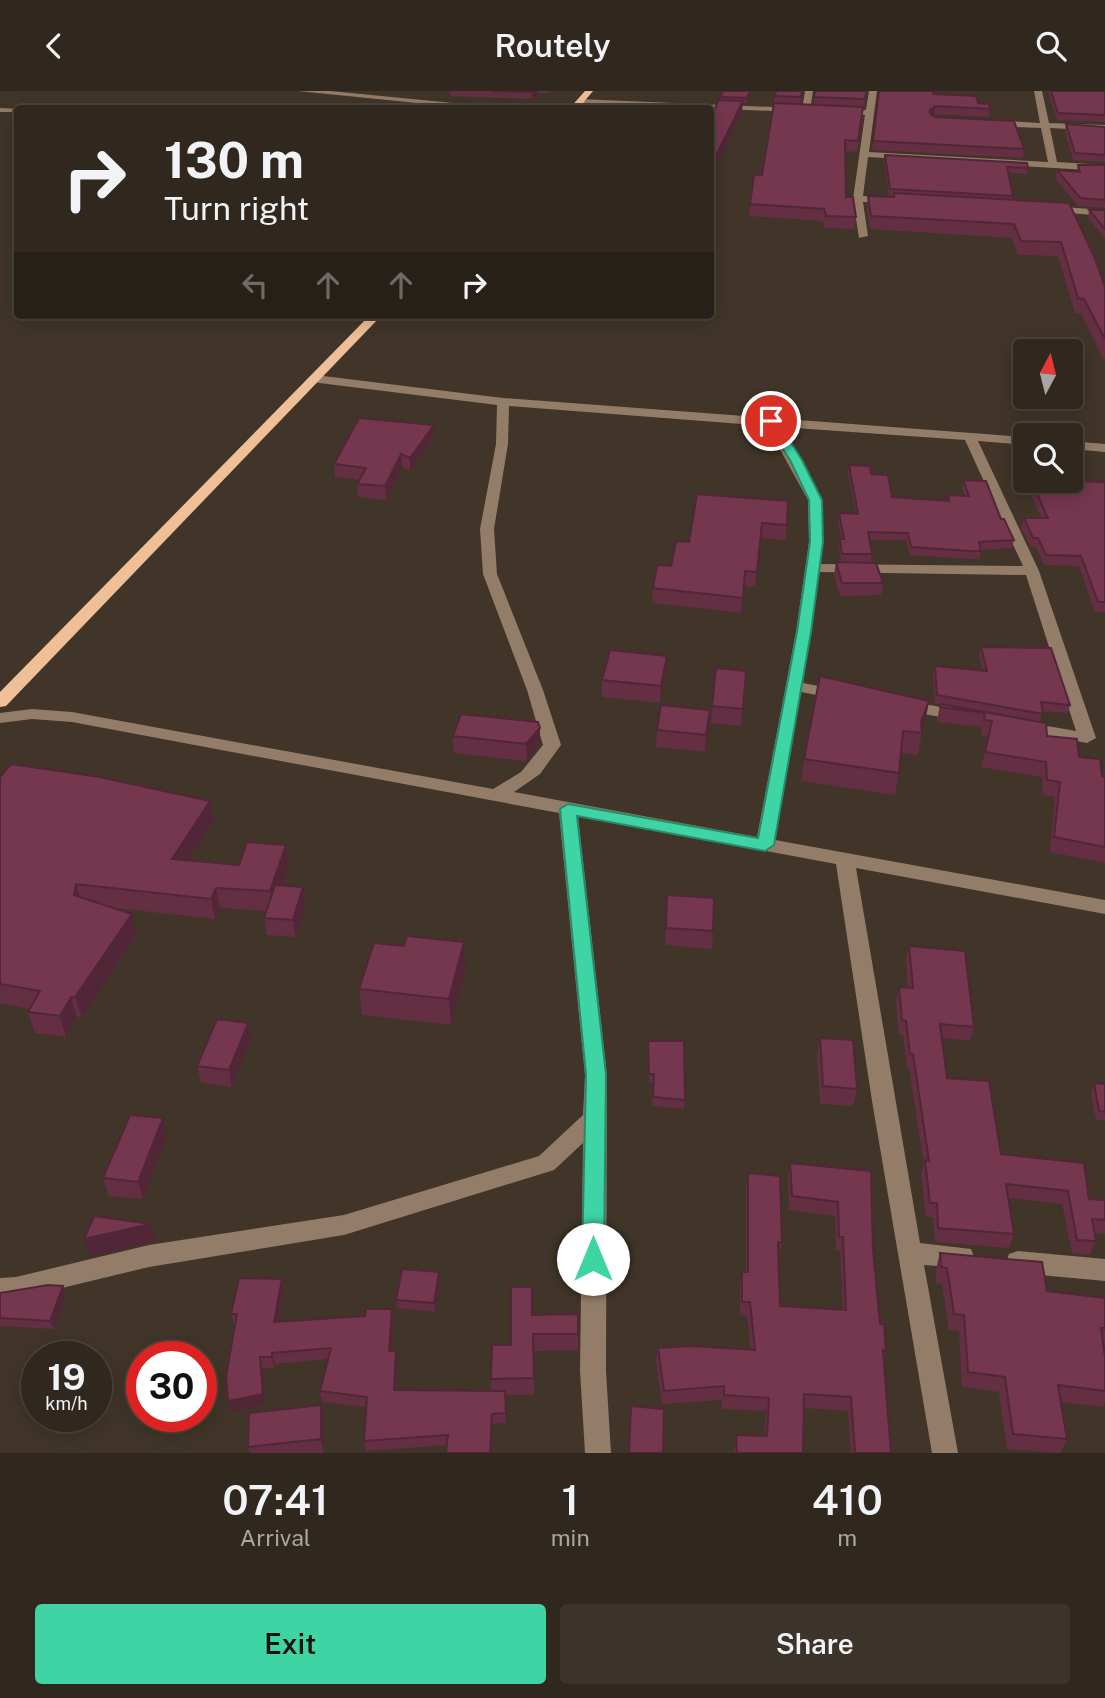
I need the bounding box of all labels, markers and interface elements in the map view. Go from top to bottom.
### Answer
icon: back [35,27,73,65]
text: Routely [494,27,611,64]
icon: search [1032,27,1070,65]
text: 130 m [164,131,304,189]
icon: right [49,133,140,224]
text: Turn right [164,190,309,227]
icon: left [236,266,274,304]
icon: ahead [309,266,347,304]
icon: ahead [382,266,420,304]
icon: right [455,266,493,304]
north arrow [1013,339,1083,409]
map controls [1013,339,1083,493]
pin [741,391,801,451]
icon: arrive [752,402,790,440]
button: search [1013,423,1083,493]
position arrow [556,1222,630,1296]
speed limit sign: 30 [126,1341,217,1432]
text: 19 [47,1357,86,1398]
text: km/h [45,1393,88,1414]
text: 07:41 [222,1475,329,1524]
text: 1 [561,1475,579,1524]
text: 410 [812,1475,883,1524]
text: Arrival [240,1524,311,1551]
text: min [551,1524,590,1551]
text: m [837,1524,857,1551]
button: Exit [35,1604,546,1684]
button: Share [560,1604,1070,1684]

